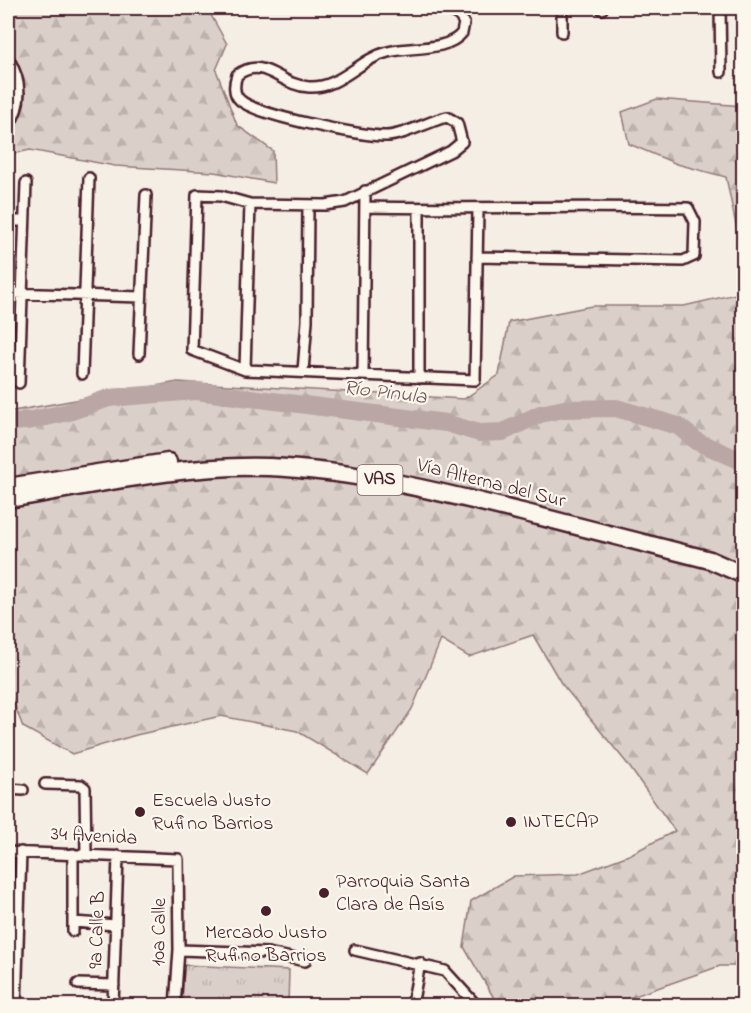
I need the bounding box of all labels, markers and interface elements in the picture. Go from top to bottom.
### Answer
water label: Río Pinula [342,373,429,413]
street label: Vía Alterna del Sur [413,451,569,517]
road number: VAS [358,465,403,495]
place label: Escuela Justo Rufino Barrios [152,787,273,839]
marker: Escuela Justo Rufino Barrios [133,805,147,819]
place label: INTECAP [523,808,599,837]
marker: INTECAP [504,815,518,829]
street label: 34 Avenida [50,820,138,854]
place label: Parroquia Santa Clara de Asís [336,868,470,920]
marker: Parroquia Santa Clara de Asís [317,886,331,900]
street label: 9a Calle B [82,891,114,969]
street label: 10a Calle [145,898,175,966]
marker: Mercado Justo Rufino Barrios [259,904,273,918]
place label: Mercado Justo Rufino Barrios [205,919,327,971]

